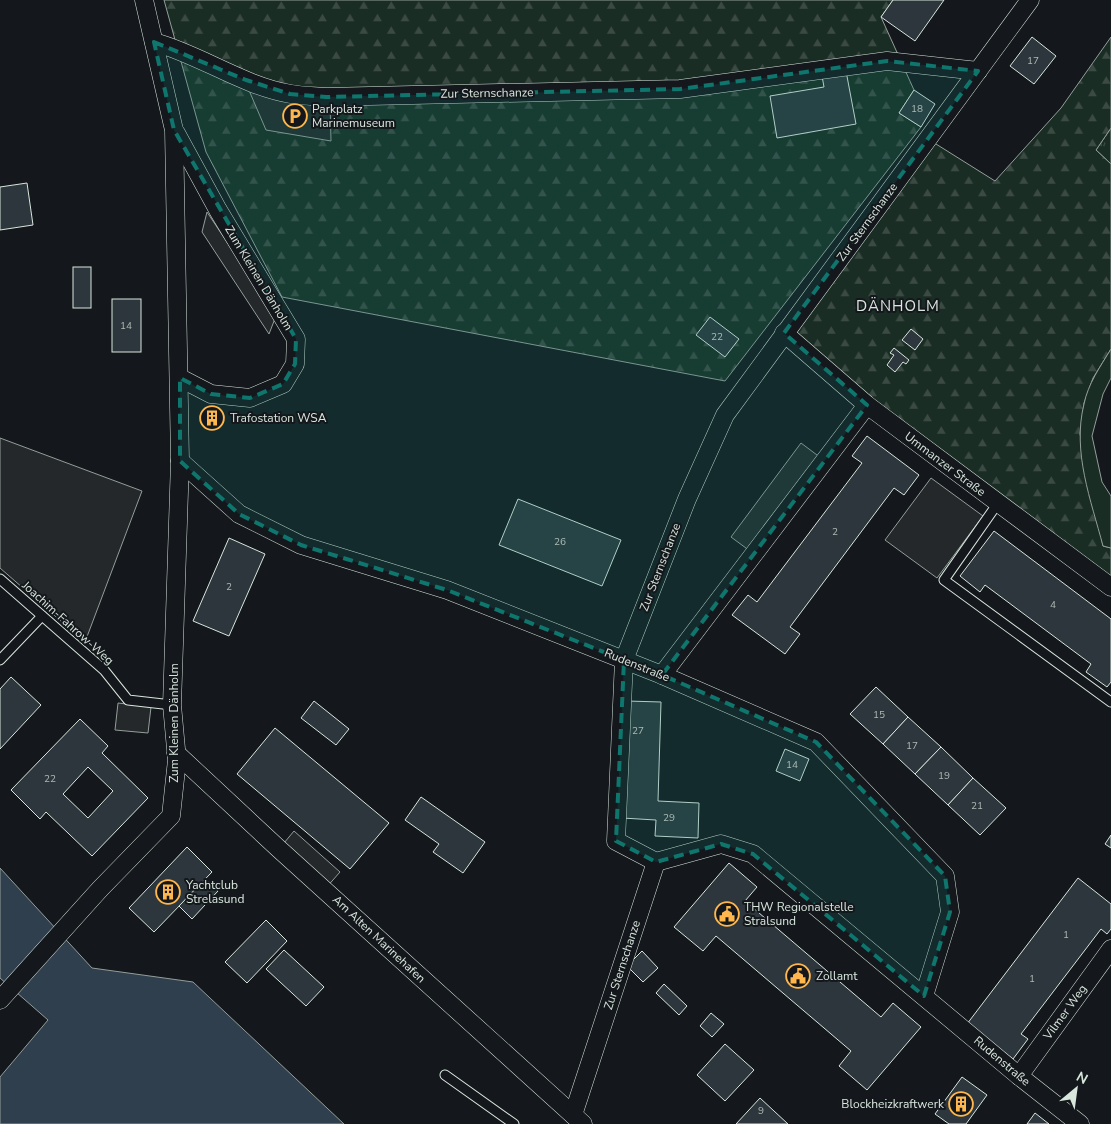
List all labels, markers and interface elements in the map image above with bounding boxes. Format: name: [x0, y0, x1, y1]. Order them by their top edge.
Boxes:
house number: 17: [1027, 54, 1039, 68]
street label: Zur Sternschanze: [440, 84, 534, 102]
place label: Parkplatz Marinemuseum: [312, 101, 395, 131]
house number: 18: [911, 102, 923, 116]
parking icon: Parkplatz Marinemuseum: [282, 103, 308, 129]
street label: Zur Sternschanze: [833, 180, 901, 264]
street label: Zum Kleinen Dänholm: [221, 223, 297, 333]
district label: DÄNHOLM: [856, 296, 940, 316]
house number: 14: [120, 319, 132, 333]
house number: 22: [711, 330, 723, 344]
building icon: Trafostation WSA: [199, 405, 225, 431]
place label: Trafostation WSA: [230, 410, 327, 426]
street label: Ummanzer Straße: [901, 428, 989, 500]
street label: Zur Sternschanze: [636, 521, 684, 613]
house number: 2: [832, 525, 838, 539]
house number: 26: [554, 535, 566, 549]
street label: Joachim-Fahrow-Weg: [18, 577, 117, 668]
house number: 2: [226, 580, 232, 594]
house number: 4: [1050, 598, 1056, 612]
street label: Rudenstraße: [602, 645, 672, 685]
street label: Zum Kleinen Dänholm: [166, 663, 182, 783]
house number: 15: [873, 708, 885, 722]
house number: 27: [632, 724, 644, 738]
house number: 17: [906, 739, 918, 753]
house number: 14: [786, 758, 798, 772]
house number: 19: [938, 769, 950, 783]
house number: 22: [44, 772, 56, 786]
house number: 21: [971, 799, 983, 813]
house number: 29: [663, 811, 675, 825]
place label: Yachtclub Strelasund: [185, 877, 244, 907]
building icon: Yachtclub Strelasund: [155, 879, 181, 905]
street label: Am Alten Marinehafen: [329, 892, 429, 986]
place label: THW Regionalstelle Stralsund: [744, 899, 854, 929]
public building icon: THW Regionalstelle Stralsund: [714, 901, 740, 927]
street label: Zur Sternschanze: [600, 918, 644, 1012]
house number: 1: [1063, 928, 1069, 942]
public building icon: Zollamt: [785, 963, 811, 989]
place label: Zollamt: [816, 968, 858, 984]
house number: 1: [1029, 972, 1035, 986]
street label: Vilmer Weg: [1039, 981, 1090, 1044]
street label: Rudenstraße: [970, 1033, 1034, 1089]
north arrow: [1051, 1064, 1101, 1114]
text: N: [1073, 1067, 1091, 1089]
building icon: Blockheizkraftwerk: [948, 1091, 974, 1117]
place label: Blockheizkraftwerk: [841, 1096, 945, 1112]
house number: 9: [758, 1104, 764, 1118]

